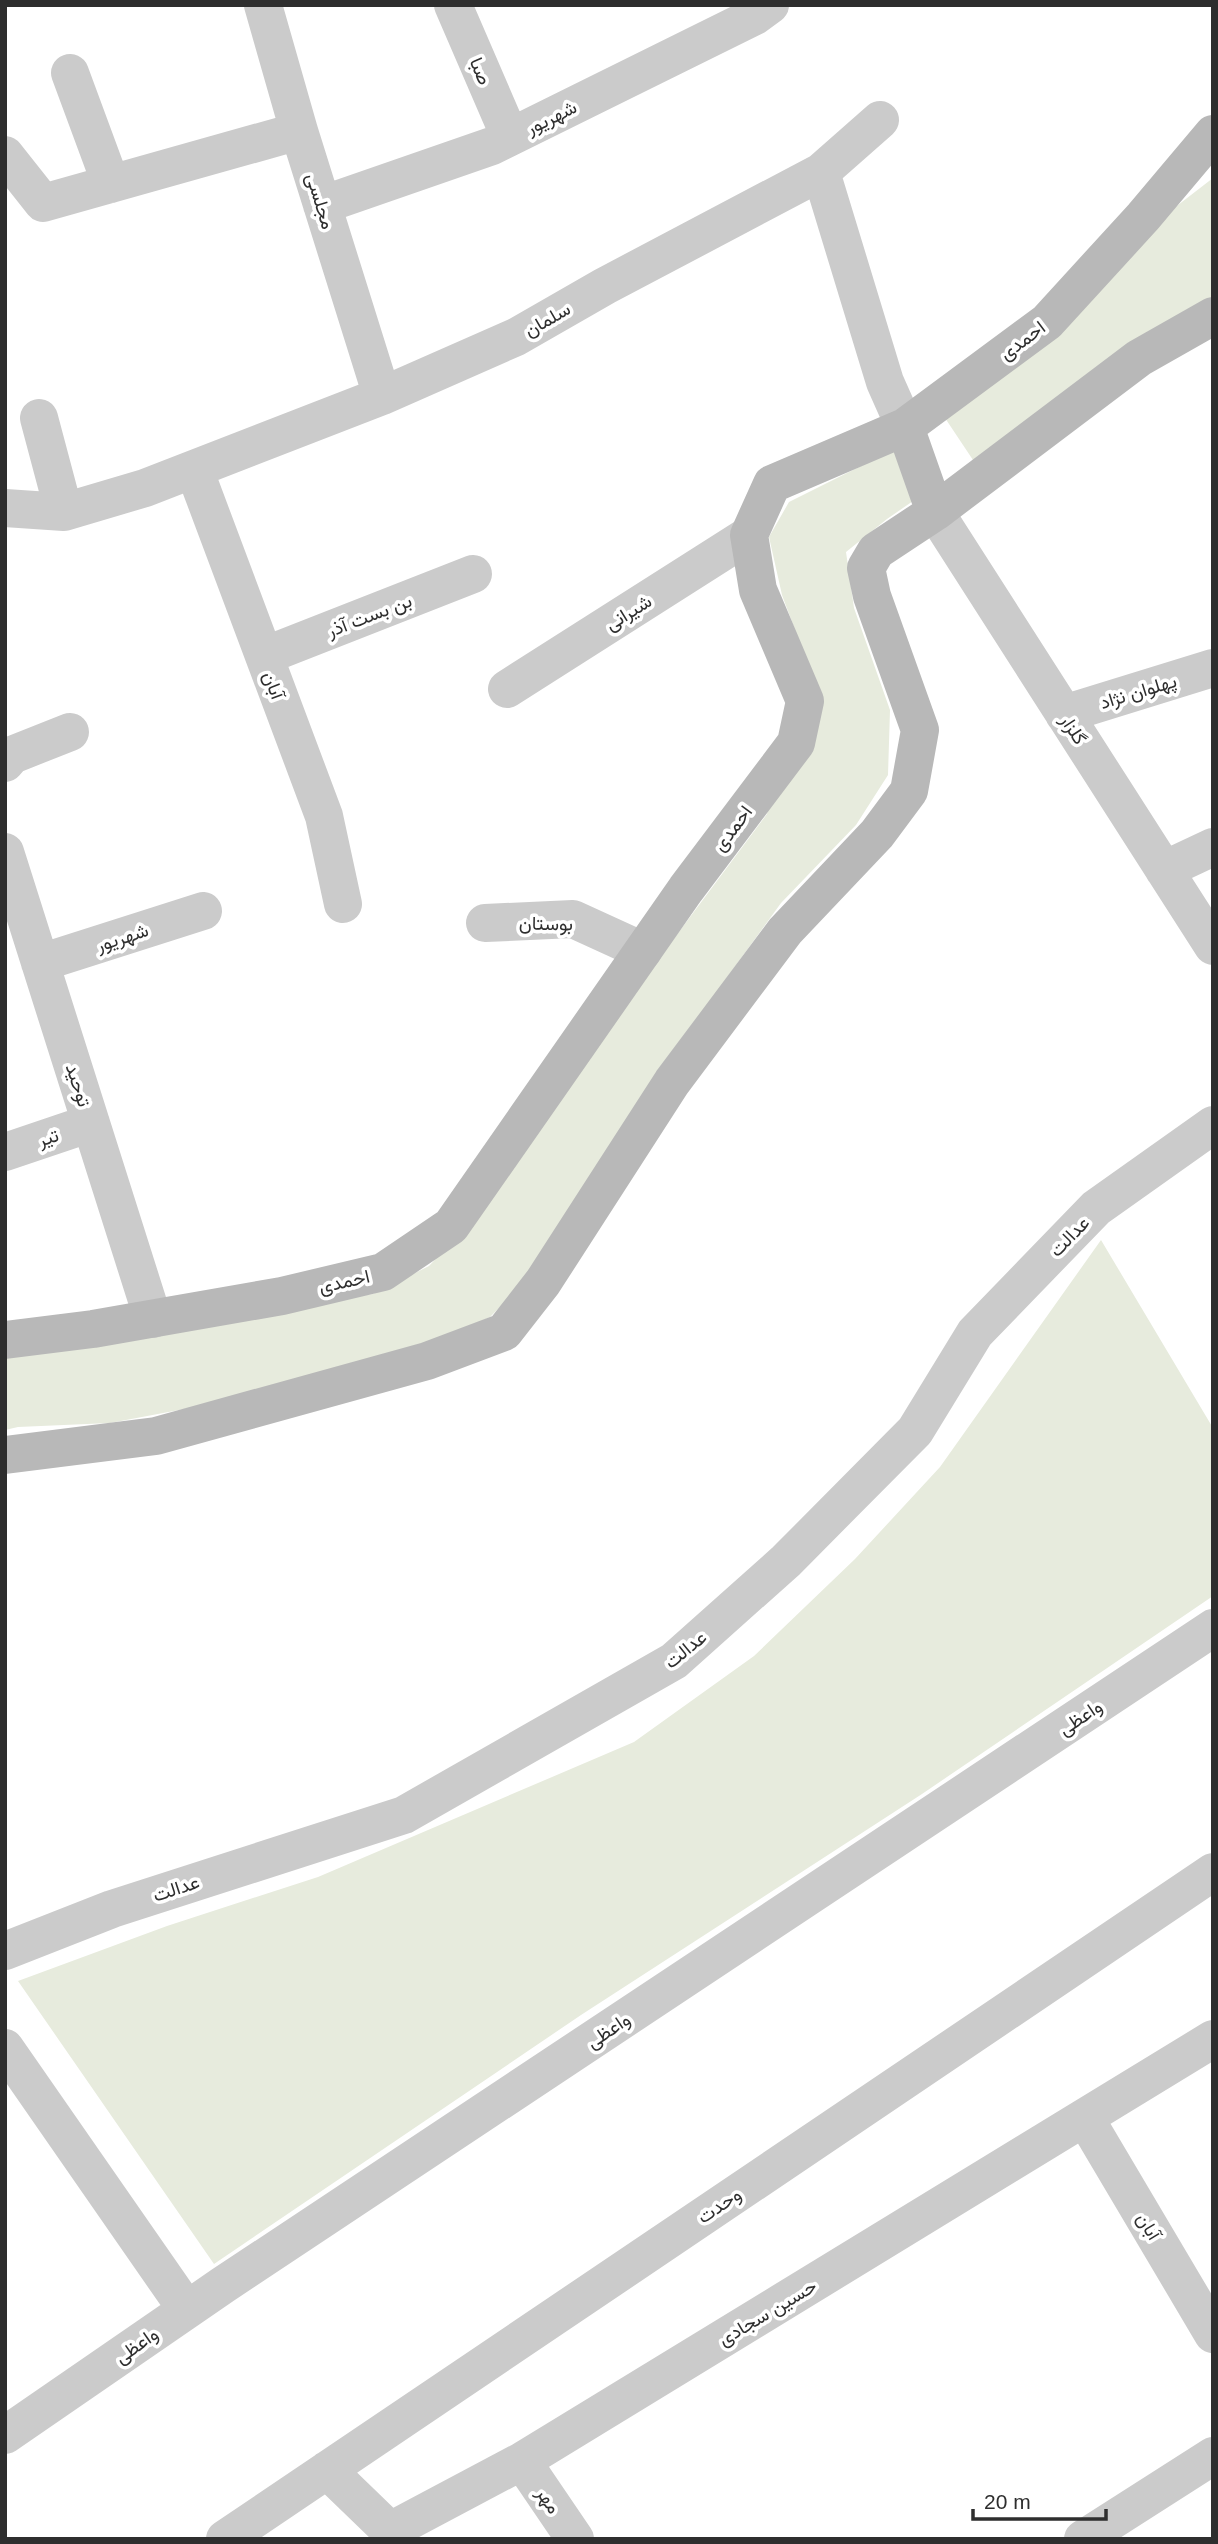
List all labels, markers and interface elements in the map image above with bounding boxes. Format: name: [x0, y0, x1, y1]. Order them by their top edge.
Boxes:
street label: صبا: [465, 54, 496, 88]
street label: شهریور: [522, 96, 580, 140]
street label: مجلسی: [301, 171, 339, 232]
street label: سلمان: [520, 298, 574, 341]
street label: احمدی: [995, 317, 1050, 365]
street label: بن بست آذر: [323, 590, 415, 643]
street label: شیرانی: [601, 590, 656, 636]
street label: آبان: [258, 668, 289, 704]
street label: پهلوان نژاد: [1097, 670, 1180, 716]
street label: گلزار: [1055, 710, 1091, 749]
street label: احمدی: [709, 801, 757, 856]
street label: بوستان: [519, 913, 573, 935]
street label: شهریور: [92, 919, 151, 957]
street label: توحید: [61, 1061, 95, 1110]
street label: تیر: [34, 1124, 62, 1152]
street label: عدالت: [1045, 1212, 1093, 1261]
street label: احمدی: [317, 1265, 372, 1298]
street label: عدالت: [660, 1626, 710, 1673]
street label: واعظی: [1055, 1695, 1107, 1740]
street label: عدالت: [150, 1871, 202, 1906]
street label: واعظی: [583, 2008, 635, 2053]
street label: وحدت: [694, 2183, 746, 2228]
street label: آبان: [1132, 2209, 1166, 2245]
street label: حسین سجادی: [714, 2275, 821, 2351]
street label: واعظی: [111, 2323, 163, 2369]
scale bar: [973, 2478, 1106, 2522]
street label: مهر: [531, 2482, 565, 2518]
text: 20 m: [984, 2490, 1031, 2513]

